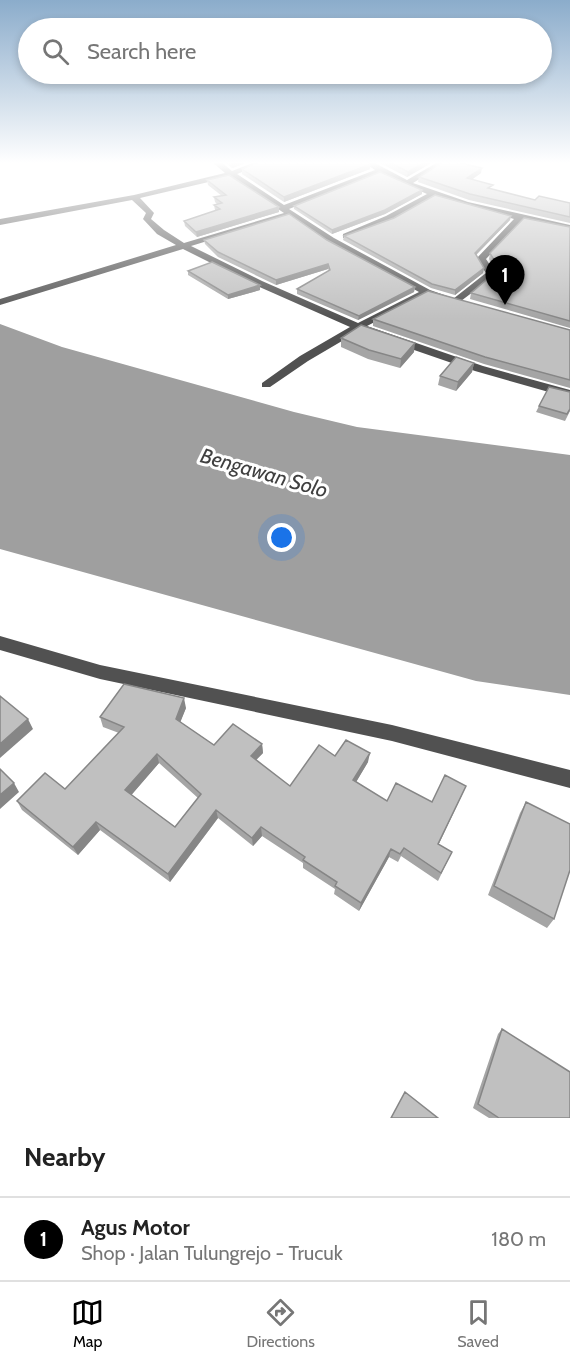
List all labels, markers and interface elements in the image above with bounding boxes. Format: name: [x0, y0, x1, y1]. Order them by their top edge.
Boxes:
search box: [18, 18, 552, 84]
icon: search: [39, 35, 72, 68]
text: Search here: [87, 38, 196, 65]
pin: 1: [486, 256, 524, 305]
water label: Bengawan Solo: [198, 442, 331, 503]
your location: [267, 523, 296, 552]
text: Nearby: [24, 1141, 105, 1173]
text: Agus Motor: [81, 1214, 190, 1241]
text: 1: [40, 1227, 47, 1251]
text: 180 m: [491, 1227, 546, 1251]
text: Shop · Jalan Tulungrejo - Trucuk: [81, 1241, 343, 1265]
tab: Map: [71, 1296, 104, 1351]
tab: Directions: [247, 1296, 315, 1351]
tab: Saved: [457, 1296, 499, 1351]

